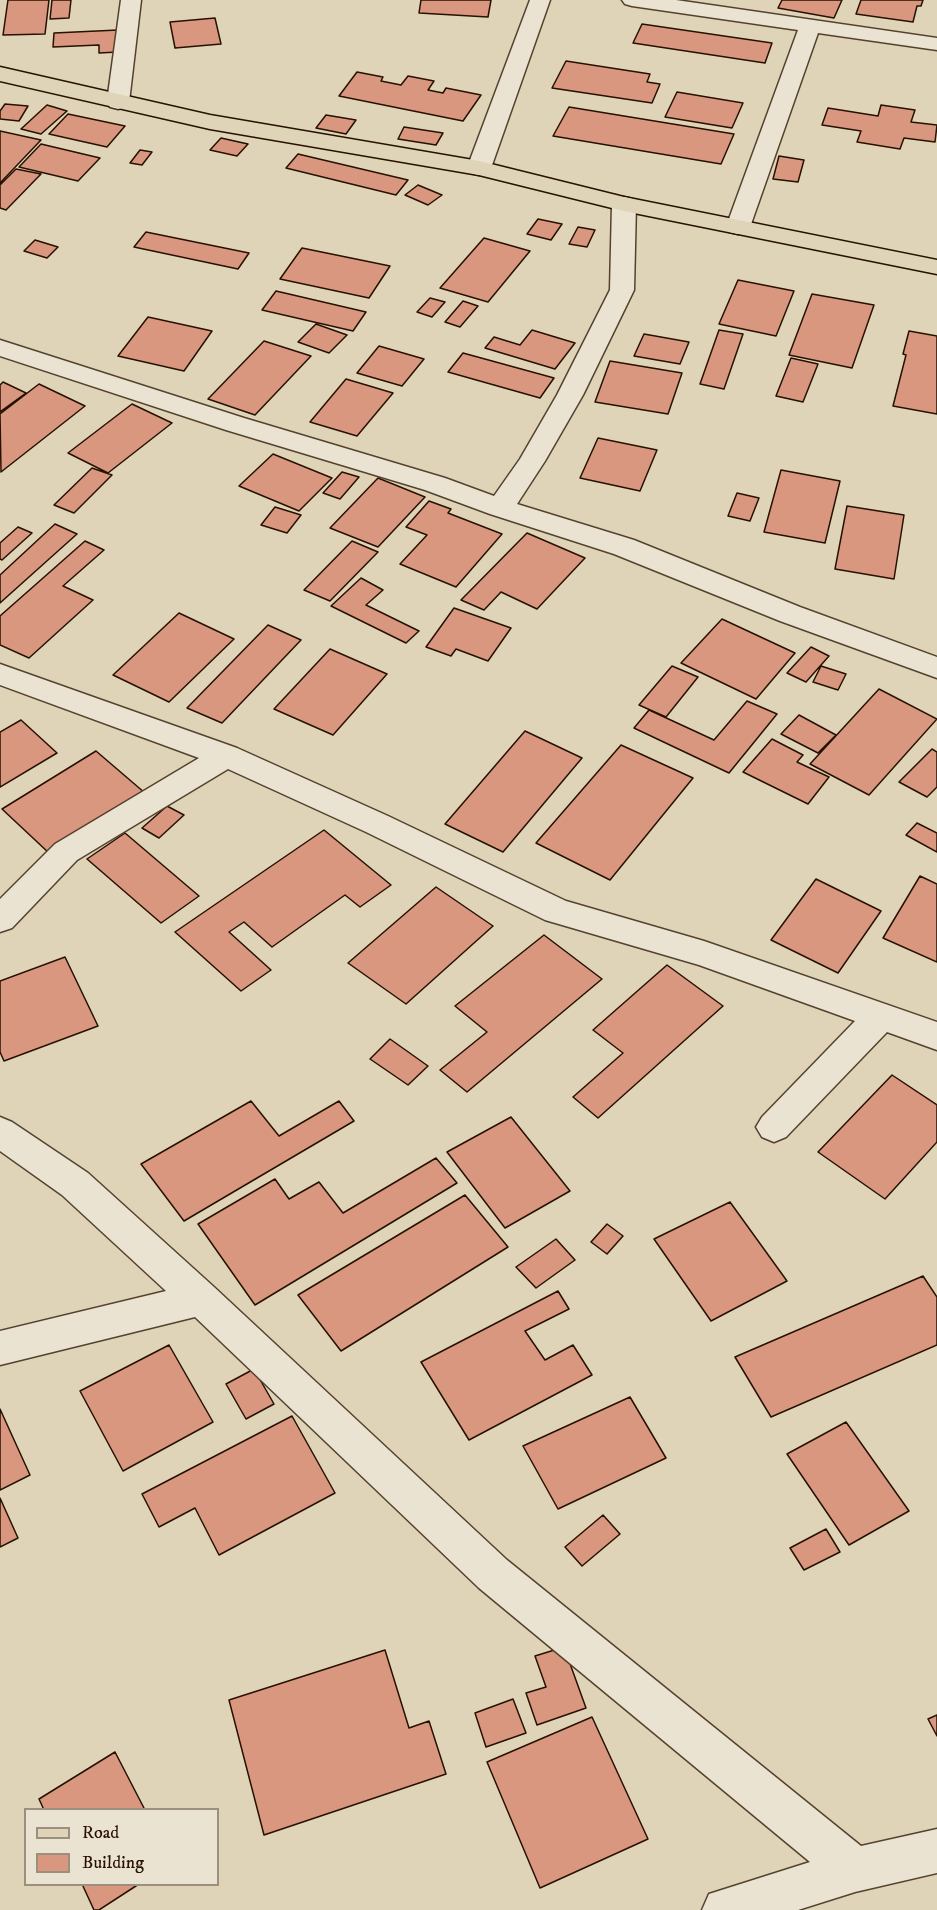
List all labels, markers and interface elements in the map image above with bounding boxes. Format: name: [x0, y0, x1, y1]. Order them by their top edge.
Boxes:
legend: [24, 1808, 219, 1886]
text: Road: [82, 1822, 119, 1844]
text: Building: [82, 1852, 144, 1874]

